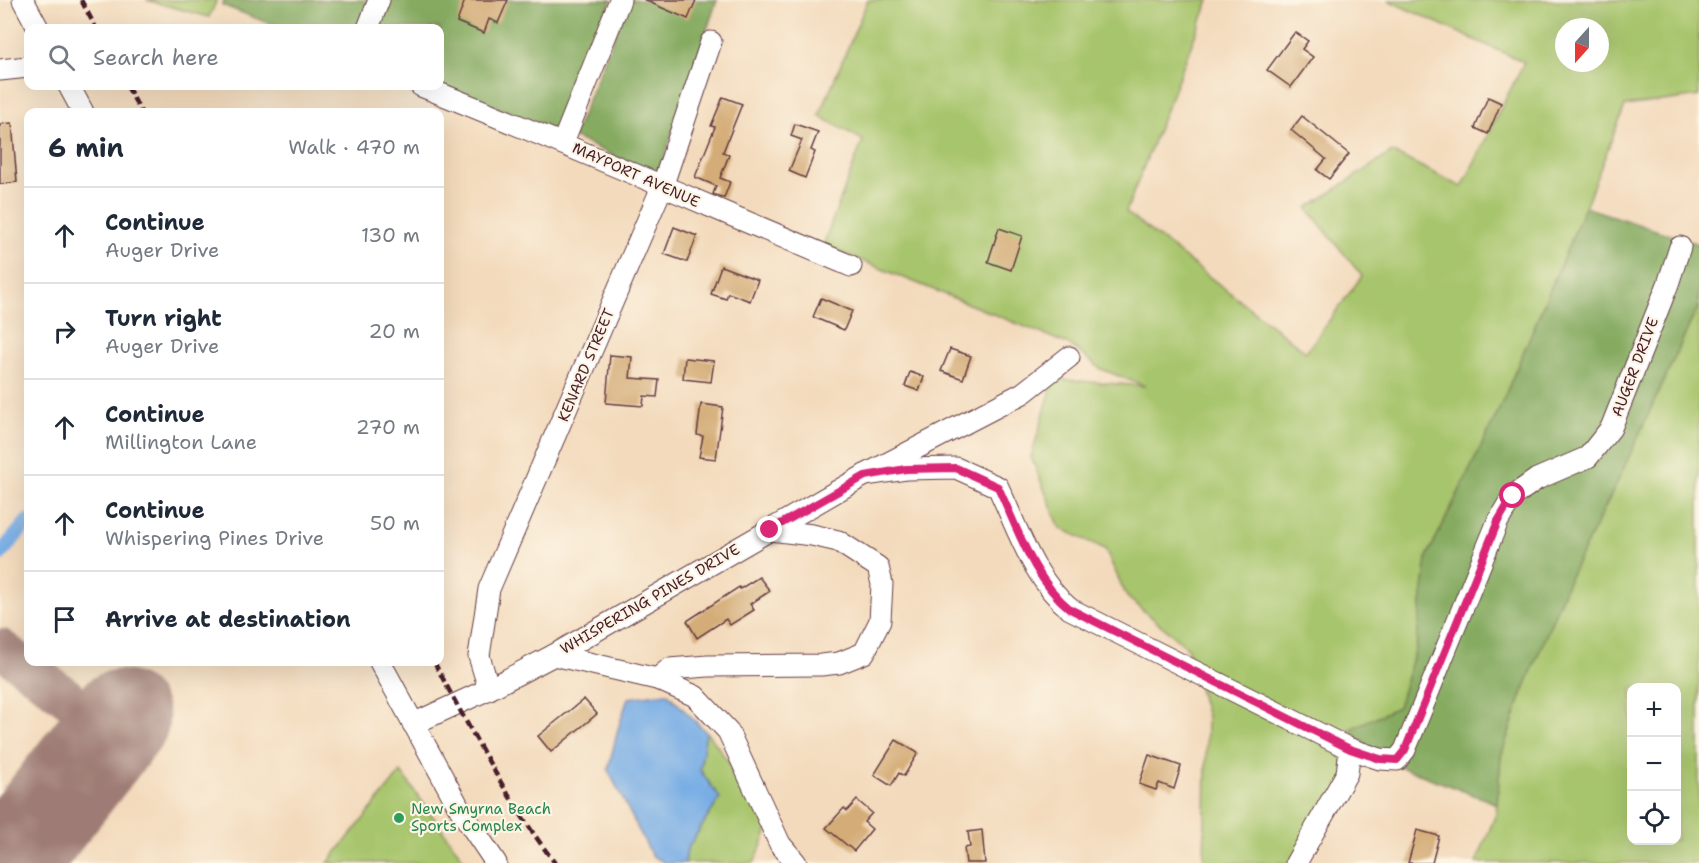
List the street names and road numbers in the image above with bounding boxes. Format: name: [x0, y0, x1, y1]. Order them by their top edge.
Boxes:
street label: MAYPORT AVENUE: [569, 138, 703, 212]
street label: KENARD STREET: [553, 305, 619, 425]
street label: AUGER DRIVE: [1607, 314, 1663, 420]
street label: WHISPERING PINES DRIVE: [557, 539, 743, 659]

